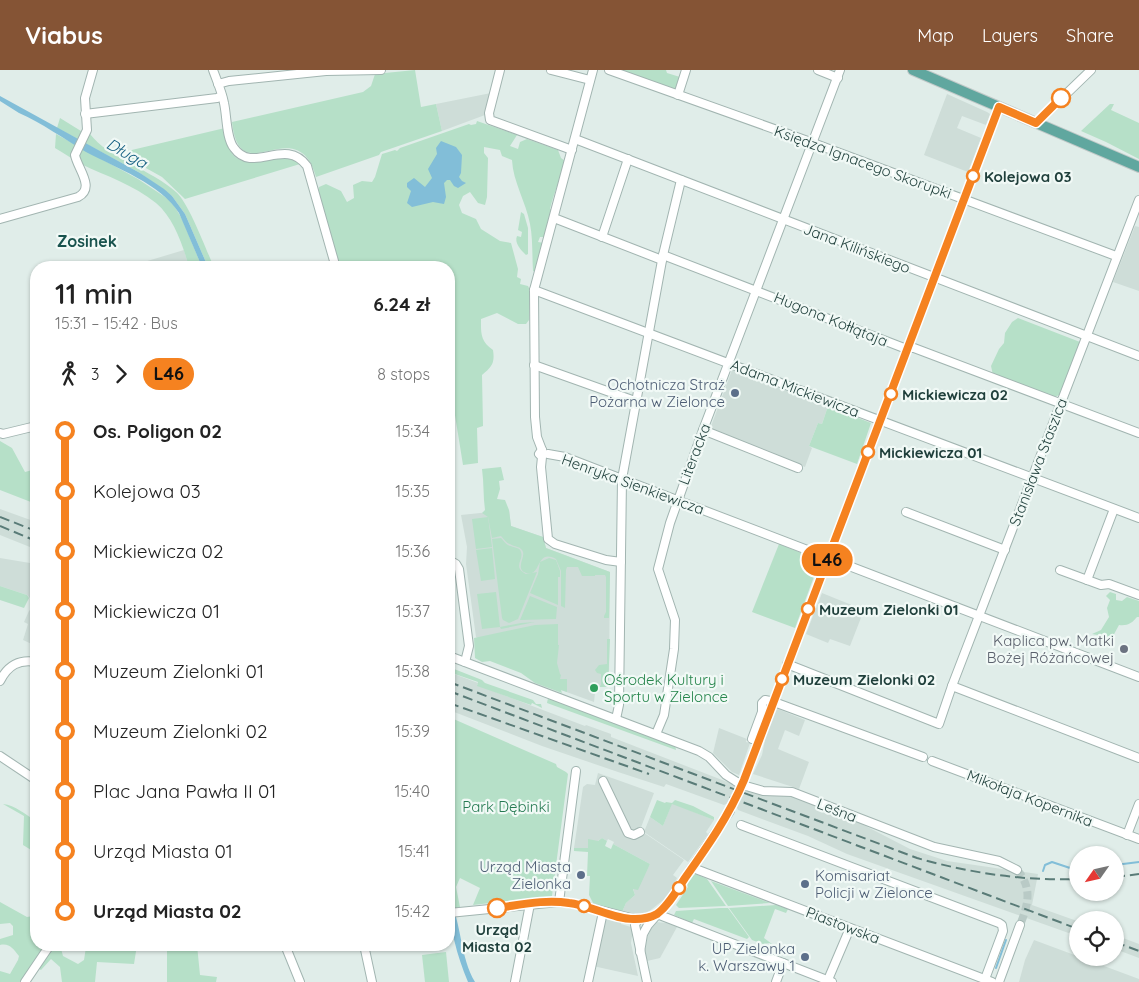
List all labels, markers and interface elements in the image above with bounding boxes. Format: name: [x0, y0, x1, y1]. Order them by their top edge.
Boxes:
text: Viabus: [25, 20, 103, 50]
text: Map: [917, 24, 954, 47]
text: Layers: [982, 24, 1038, 47]
text: Share: [1066, 24, 1114, 47]
unlabelled marker: [1051, 88, 1071, 108]
street label: Księdza Ignacego Skorupki: [772, 121, 954, 203]
water label: Długa: [103, 133, 152, 173]
place label: Kolejowa 03: [984, 167, 1072, 186]
marker: Kolejowa 03: [966, 169, 980, 183]
street label: Jana Kilińskiego: [801, 219, 913, 277]
district label: Zosinek: [57, 231, 117, 251]
text: 11 min: [55, 276, 133, 311]
street label: Hugona Kołłątaja: [771, 287, 891, 351]
text: 6.24 zł: [373, 292, 430, 316]
text: 15:31 – 15:42 · Bus: [55, 313, 178, 333]
street label: Adama Mickiewicza: [728, 355, 862, 421]
icon: walk: [55, 360, 83, 388]
icon: forward: [107, 360, 135, 388]
text: L46: [153, 362, 184, 385]
text: 3: [91, 364, 99, 384]
text: 8 stops: [377, 364, 430, 384]
place label: Ochotnicza Straż Pożarna w Zielonce: [589, 375, 725, 411]
place label: Mickiewicza 02: [902, 385, 1008, 404]
marker: Ochotnicza Straż Pożarna w Zielonce: [729, 387, 741, 399]
marker: Mickiewicza 02: [884, 387, 898, 401]
street label: Stanisława Staszica: [1005, 395, 1071, 529]
text: Os. Poligon 02: [93, 419, 222, 443]
text: 15:34: [396, 421, 430, 441]
street label: Literacka: [674, 421, 714, 487]
place label: Mickiewicza 01: [879, 443, 982, 462]
marker: Mickiewicza 01: [861, 445, 875, 459]
street label: Henryka Sienkiewicza: [559, 449, 707, 519]
text: Kolejowa 03: [93, 479, 201, 503]
text: 15:35: [395, 481, 430, 501]
text: Mickiewicza 02: [93, 539, 223, 563]
text: 15:36: [395, 541, 430, 561]
line badge: L46: [798, 544, 856, 576]
text: L46: [812, 548, 842, 571]
text: Mickiewicza 01: [93, 599, 220, 623]
place label: Muzeum Zielonki 01: [819, 600, 959, 619]
text: 15:37: [396, 601, 430, 621]
marker: Muzeum Zielonki 01: [801, 602, 815, 616]
place label: Kaplica pw. Matki Bożej Różańcowej: [987, 631, 1114, 667]
marker: Kaplica pw. Matki Bożej Różańcowej: [1118, 643, 1130, 655]
text: Muzeum Zielonki 01: [93, 659, 264, 683]
text: 15:38: [395, 661, 430, 681]
place label: Ośrodek Kultury i Sportu w Zielonce: [604, 670, 728, 706]
place label: Muzeum Zielonki 02: [793, 670, 935, 689]
marker: Muzeum Zielonki 02: [775, 672, 789, 686]
marker: Ośrodek Kultury i Sportu w Zielonce: [588, 682, 600, 694]
text: Muzeum Zielonki 02: [93, 719, 267, 743]
text: 15:39: [395, 721, 430, 741]
street label: Mikołaja Kopernika: [964, 765, 1096, 831]
text: Plac Jana Pawła II 01: [93, 779, 276, 803]
text: 15:40: [394, 781, 430, 801]
street label: Leśna: [814, 794, 860, 826]
park label: Park Dębinki: [462, 797, 550, 816]
text: Urząd Miasta 01: [93, 839, 233, 863]
text: 15:41: [398, 841, 430, 861]
north arrow: [1069, 846, 1124, 901]
map controls: [1069, 846, 1124, 966]
place label: Urząd Miasta Zielonka: [479, 857, 571, 893]
place label: Komisariat Policji w Zielonce: [815, 866, 933, 902]
marker: Urząd Miasta Zielonka: [575, 869, 587, 881]
marker: Komisariat Policji w Zielonce: [799, 878, 811, 890]
unlabelled marker: [672, 881, 686, 895]
marker: Urząd Miasta 02: [487, 898, 507, 918]
text: Urząd Miasta 02: [93, 899, 242, 923]
unlabelled marker: [577, 899, 591, 913]
text: 15:42: [395, 901, 430, 921]
street label: Piastowska: [803, 902, 883, 948]
button: locate: [1069, 911, 1124, 966]
place label: Urząd Miasta 02: [462, 920, 532, 956]
place label: UP Zielonka k. Warszawy 1: [698, 939, 795, 975]
marker: UP Zielonka k. Warszawy 1: [799, 951, 811, 963]

